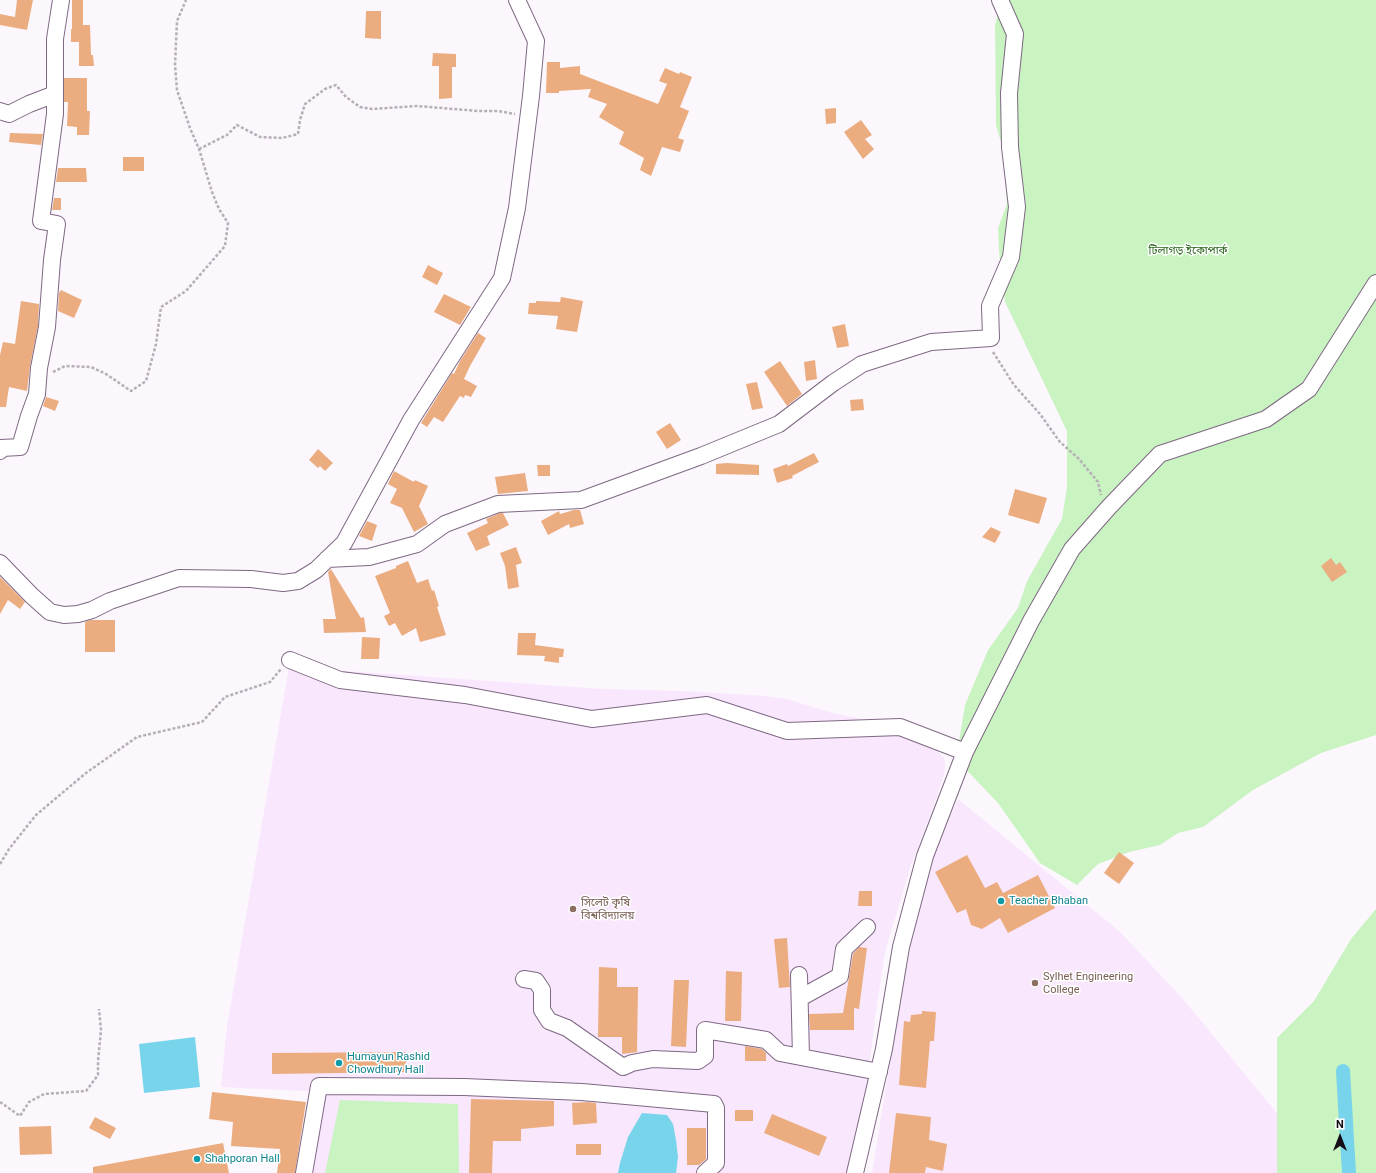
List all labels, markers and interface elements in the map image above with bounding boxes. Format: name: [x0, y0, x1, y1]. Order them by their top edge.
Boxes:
park label: টিলাগড় ইকোপার্ক: [1149, 244, 1227, 258]
place label: Teacher Bhaban: [1009, 894, 1088, 908]
place label: সিলেট কৃষি বিশ্ববিদ্যালয়: [581, 896, 634, 922]
marker: Teacher Bhaban: [996, 896, 1006, 906]
marker: সিলেট কৃষি বিশ্ববিদ্যালয়: [568, 904, 578, 914]
place label: Sylhet Engineering College: [1043, 970, 1133, 996]
marker: Sylhet Engineering College: [1030, 978, 1040, 988]
place label: Humayun Rashid Chowdhury Hall: [347, 1050, 430, 1076]
marker: Humayun Rashid Chowdhury Hall: [334, 1058, 344, 1068]
north arrow: [1320, 1117, 1360, 1157]
text: N: [1336, 1118, 1344, 1131]
place label: Shahporan Hall: [205, 1152, 280, 1166]
marker: Shahporan Hall: [192, 1154, 202, 1164]

